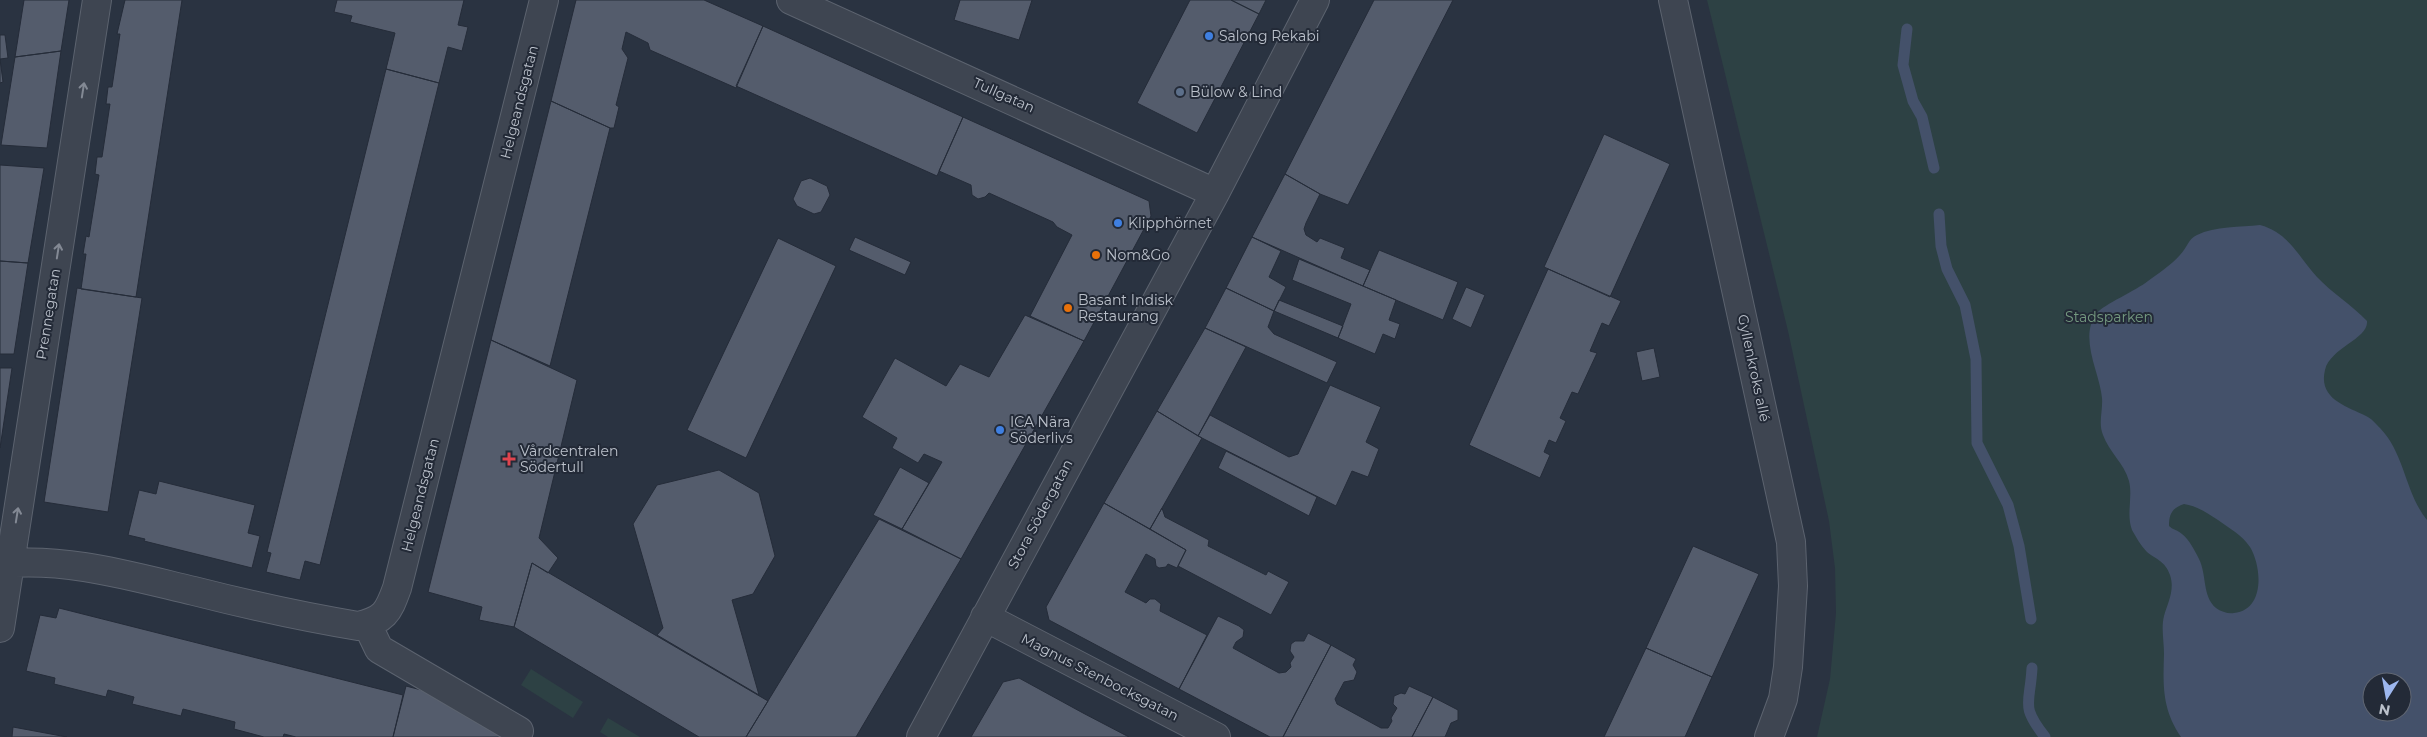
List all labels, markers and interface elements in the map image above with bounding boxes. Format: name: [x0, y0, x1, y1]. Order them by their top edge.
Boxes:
place label: Salong Rekabi: [1219, 27, 1319, 45]
marker: Salong Rekabi: [1203, 30, 1215, 42]
street label: Helgeandsgatan: [496, 43, 542, 161]
street label: Tullgatan: [970, 73, 1038, 117]
one-way arrow: [79, 83, 89, 99]
place label: Bülow & Lind: [1190, 83, 1282, 101]
marker: Bülow & Lind: [1174, 86, 1186, 98]
place label: Klipphörnet: [1128, 214, 1212, 232]
marker: Klipphörnet: [1112, 217, 1124, 229]
one-way arrow: [54, 243, 64, 259]
place label: Nom&Go: [1106, 246, 1170, 264]
marker: Nom&Go: [1090, 249, 1102, 261]
street label: Prennegatan: [32, 267, 64, 361]
place label: Basant Indisk Restaurang: [1078, 291, 1174, 325]
marker: Basant Indisk Restaurang: [1062, 302, 1074, 314]
park label: Stadsparken: [2065, 308, 2153, 326]
street label: Gyllenkroks allé: [1734, 313, 1774, 423]
place label: ICA Nära Söderlivs: [1010, 413, 1073, 447]
marker: ICA Nära Söderlivs: [994, 424, 1006, 436]
street label: Helgeandsgatan: [397, 436, 443, 554]
place label: Vårdcentralen Södertull: [520, 442, 619, 476]
marker: Vårdcentralen Södertull: [502, 452, 516, 466]
street label: Stora Södergatan: [1004, 456, 1076, 572]
one-way arrow: [12, 507, 22, 523]
street label: Magnus Stenbocksgatan: [1018, 629, 1182, 725]
north arrow: [2362, 672, 2412, 722]
text: N: [2377, 700, 2392, 720]

